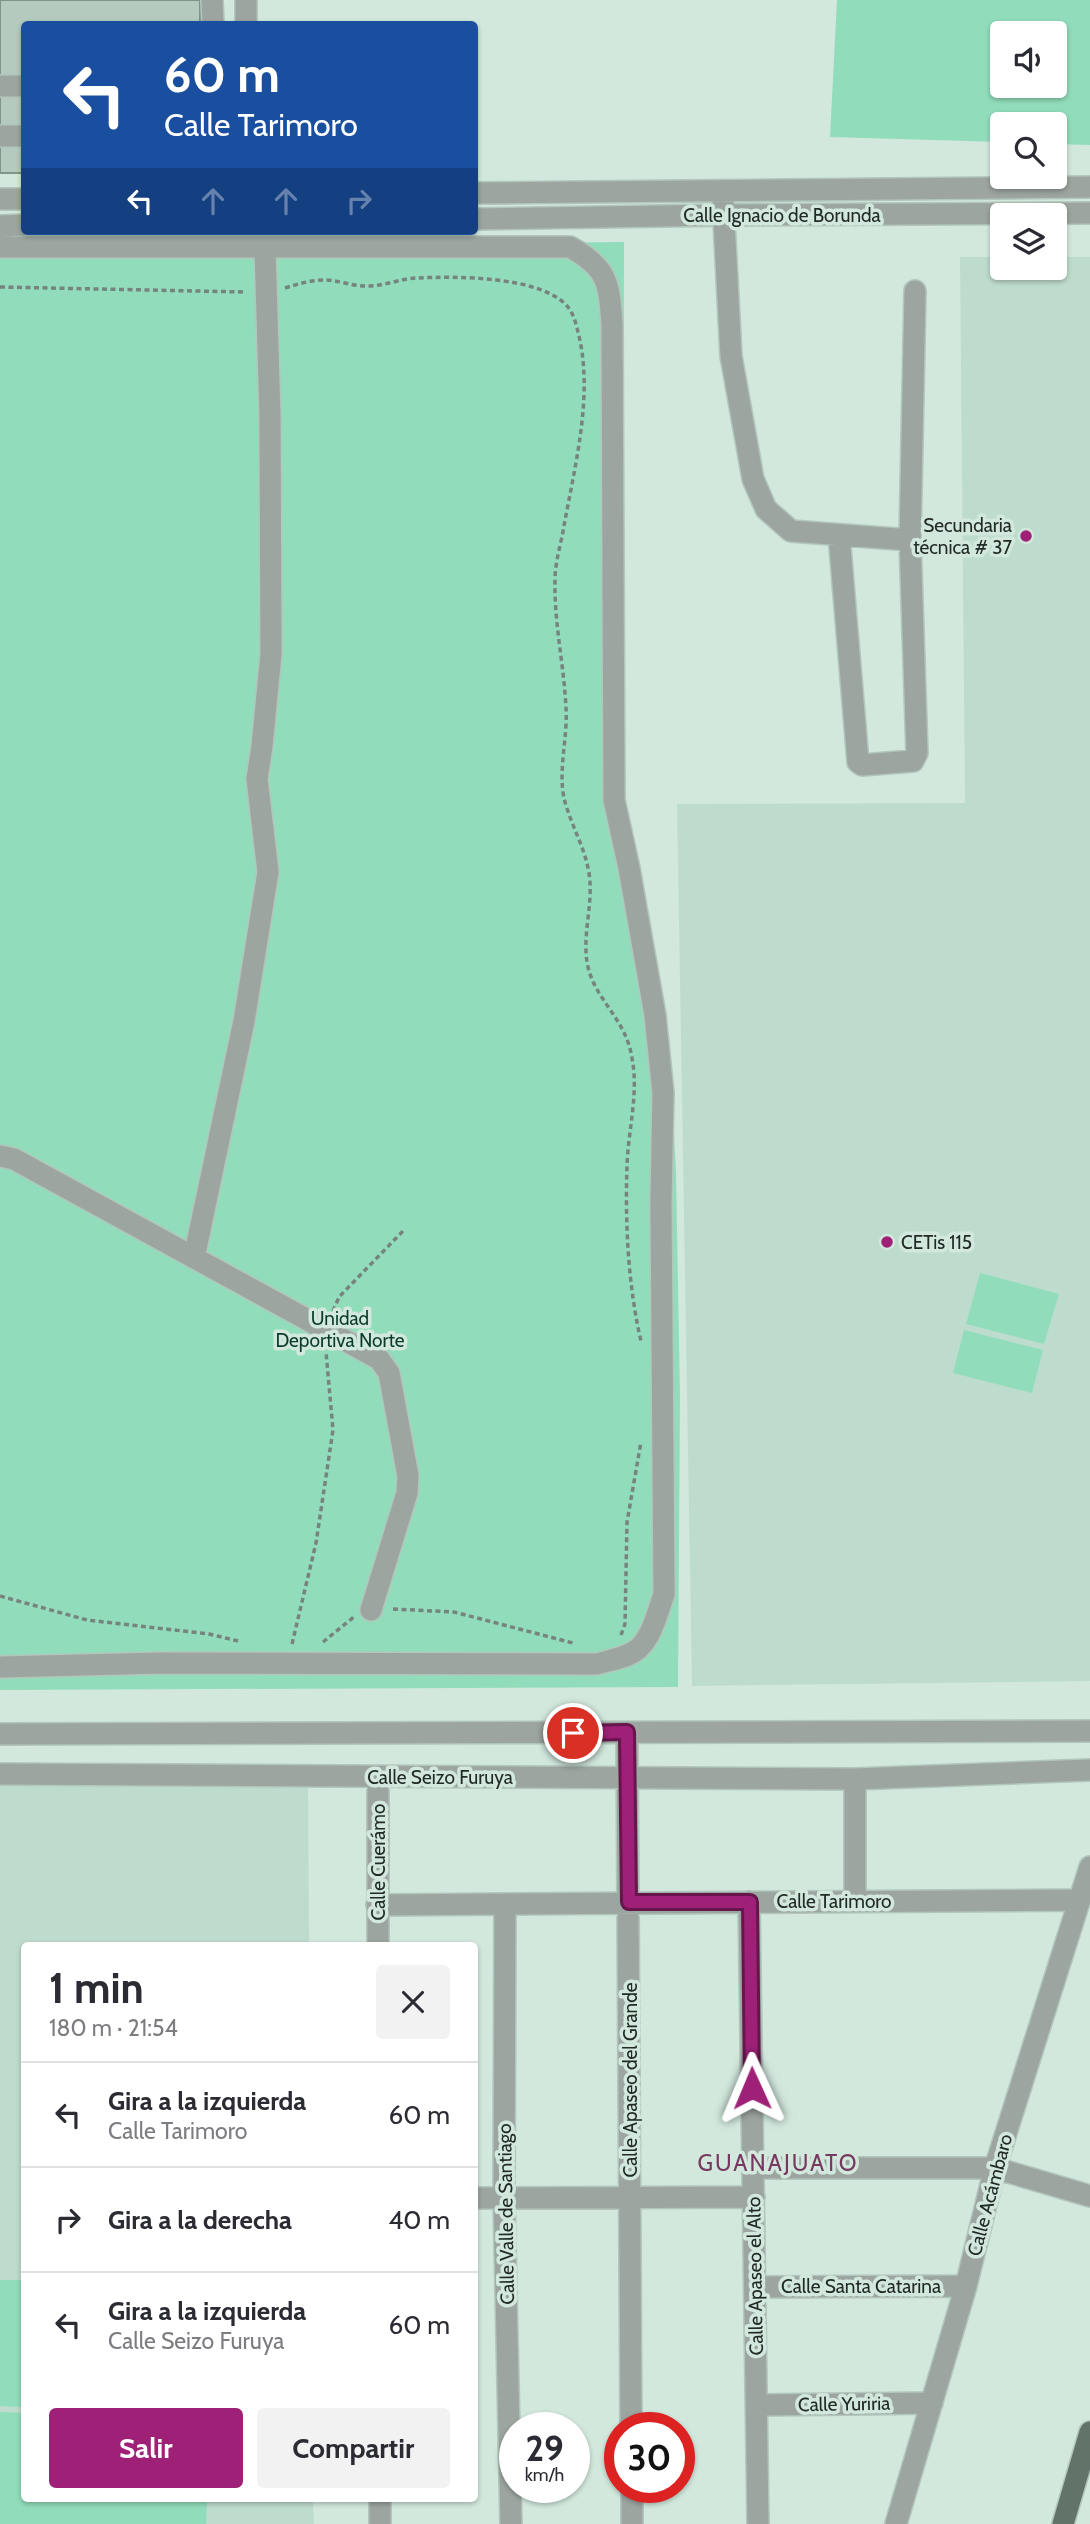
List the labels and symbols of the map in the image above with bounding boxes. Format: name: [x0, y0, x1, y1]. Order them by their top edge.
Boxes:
street label: Calle Ignacio de Borunda: [683, 204, 881, 227]
place label: Secundaria técnica # 37: [913, 514, 1012, 559]
marker: Secundaria técnica # 37: [1018, 528, 1034, 544]
place label: CETis 115: [901, 1231, 972, 1254]
marker: CETis 115: [879, 1234, 895, 1250]
park label: Unidad Deportiva Norte: [275, 1307, 405, 1352]
pin: [543, 1703, 603, 1763]
street label: Calle Seizo Furuya: [367, 1766, 513, 1789]
street label: Calle Cuerámo: [367, 1804, 390, 1920]
street label: Calle Tarimoro: [776, 1890, 892, 1913]
street label: Calle Apaseo del Grande: [619, 1982, 642, 2178]
position arrow: [715, 2051, 789, 2125]
street label: Calle Valle de Santiago: [493, 2123, 519, 2305]
street label: Calle Acámbaro: [963, 2131, 1017, 2259]
district label: GUANAJUATO: [698, 2149, 858, 2177]
street label: Calle Apaseo el Alto: [742, 2196, 768, 2356]
street label: Calle Santa Catarina: [781, 2275, 941, 2298]
street label: Calle Yuriria: [798, 2392, 890, 2416]
speed limit sign: 30: [604, 2412, 695, 2503]

